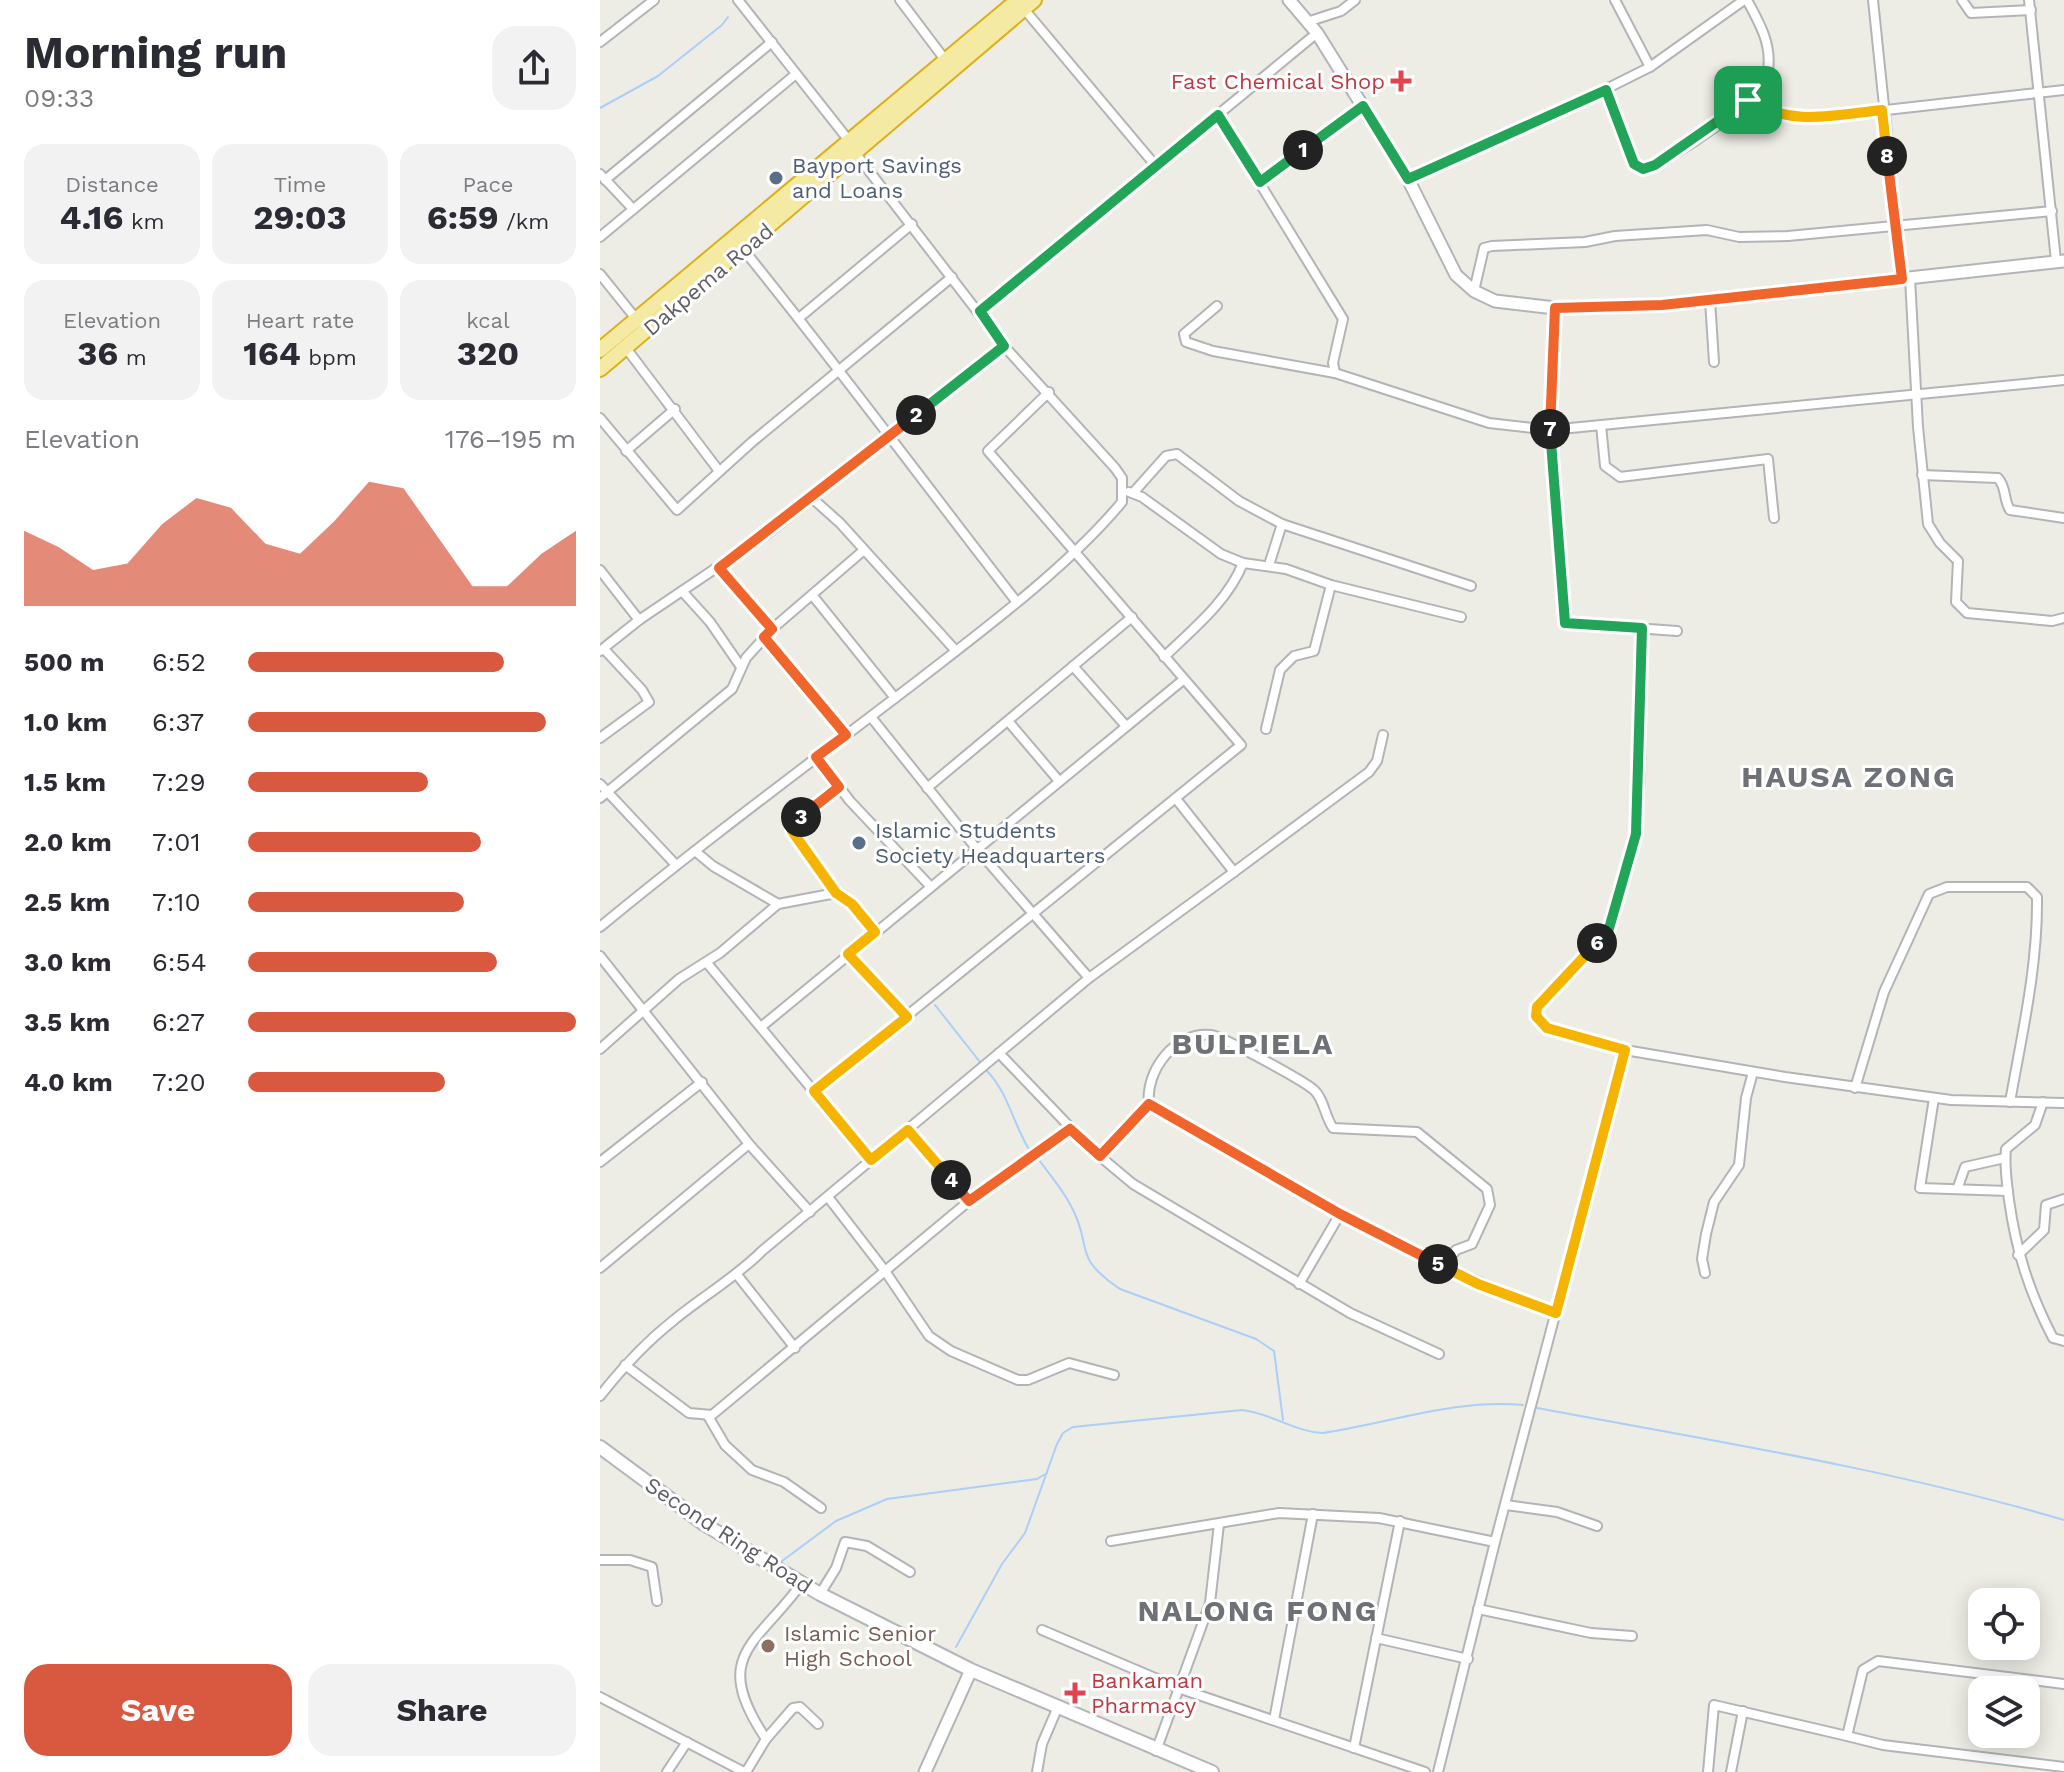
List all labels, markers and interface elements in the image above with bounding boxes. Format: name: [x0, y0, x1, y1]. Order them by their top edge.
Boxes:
button: share: [492, 26, 576, 110]
text: Morning run: [24, 27, 287, 79]
pin: [1714, 66, 1782, 134]
place label: Fast Chemical Shop: [1171, 69, 1385, 94]
marker: Fast Chemical Shop: [1392, 72, 1410, 90]
icon: arrive: [1726, 78, 1770, 122]
text: 09:33: [24, 83, 94, 113]
pin: 1: [1283, 130, 1323, 170]
pin: 8: [1867, 136, 1907, 176]
text: 1: [1298, 137, 1308, 162]
text: 8: [1880, 143, 1894, 168]
place label: Bayport Savings and Loans: [792, 153, 962, 203]
marker: Bayport Savings and Loans: [767, 169, 785, 187]
text: Distance: [65, 172, 159, 197]
text: Time: [274, 172, 326, 197]
text: Pace: [463, 172, 513, 197]
text: 4.16: [60, 197, 123, 237]
text: 29:03: [253, 197, 347, 237]
text: 6:59: [427, 197, 499, 237]
text: km: [123, 209, 164, 234]
text: /km: [499, 209, 549, 234]
street label: Dakpema Road: [638, 218, 778, 341]
text: Elevation: [63, 308, 161, 333]
text: Heart rate: [246, 308, 354, 333]
text: kcal: [466, 308, 510, 333]
text: 36: [77, 333, 118, 373]
text: 164: [243, 333, 301, 373]
text: 320: [457, 333, 519, 373]
text: m: [118, 345, 147, 370]
text: bpm: [301, 345, 357, 370]
pin: 2: [896, 395, 936, 435]
text: 2: [909, 402, 923, 427]
pin: 7: [1530, 409, 1570, 449]
text: 7: [1543, 416, 1557, 441]
text: Elevation: [24, 424, 140, 454]
text: 176–195 m: [445, 424, 576, 454]
text: 500 m: [24, 647, 105, 677]
text: 6:52: [152, 647, 206, 677]
text: 1.0 km: [24, 707, 107, 737]
text: 6:37: [152, 707, 204, 737]
district label: HAUSA ZONG: [1741, 759, 1957, 794]
text: 1.5 km: [24, 767, 106, 797]
text: 7:29: [152, 767, 205, 797]
pin: 3: [781, 797, 821, 837]
text: 3: [794, 804, 808, 829]
place label: Islamic Students Society Headquarters: [875, 818, 1105, 868]
text: 2.0 km: [24, 827, 112, 857]
text: 7:01: [152, 827, 201, 857]
marker: Islamic Students Society Headquarters: [850, 834, 868, 852]
text: 2.5 km: [24, 887, 110, 917]
text: 7:10: [152, 887, 201, 917]
pin: 6: [1577, 923, 1617, 963]
text: 6: [1590, 930, 1604, 955]
text: 3.0 km: [24, 947, 112, 977]
text: 6:54: [152, 947, 207, 977]
text: 3.5 km: [24, 1007, 110, 1037]
text: 6:27: [152, 1007, 205, 1037]
district label: BULPIELA: [1172, 1026, 1334, 1061]
text: 4.0 km: [24, 1067, 113, 1097]
text: 7:20: [152, 1067, 206, 1097]
pin: 4: [931, 1160, 971, 1200]
text: 4: [944, 1167, 958, 1192]
pin: 5: [1418, 1244, 1458, 1284]
text: 5: [1432, 1251, 1444, 1276]
street label: Second Ring Road: [641, 1472, 817, 1599]
map controls: [1968, 1588, 2040, 1748]
button: locate: [1968, 1588, 2040, 1660]
district label: NALONG FONG: [1138, 1593, 1378, 1628]
place label: Islamic Senior High School: [784, 1621, 936, 1671]
marker: Islamic Senior High School: [759, 1637, 777, 1655]
button: Save: [24, 1664, 292, 1756]
button: Share: [308, 1664, 576, 1756]
place label: Bankaman Pharmacy: [1091, 1668, 1203, 1718]
button: layers: [1968, 1676, 2040, 1748]
marker: Bankaman Pharmacy: [1066, 1684, 1084, 1702]

